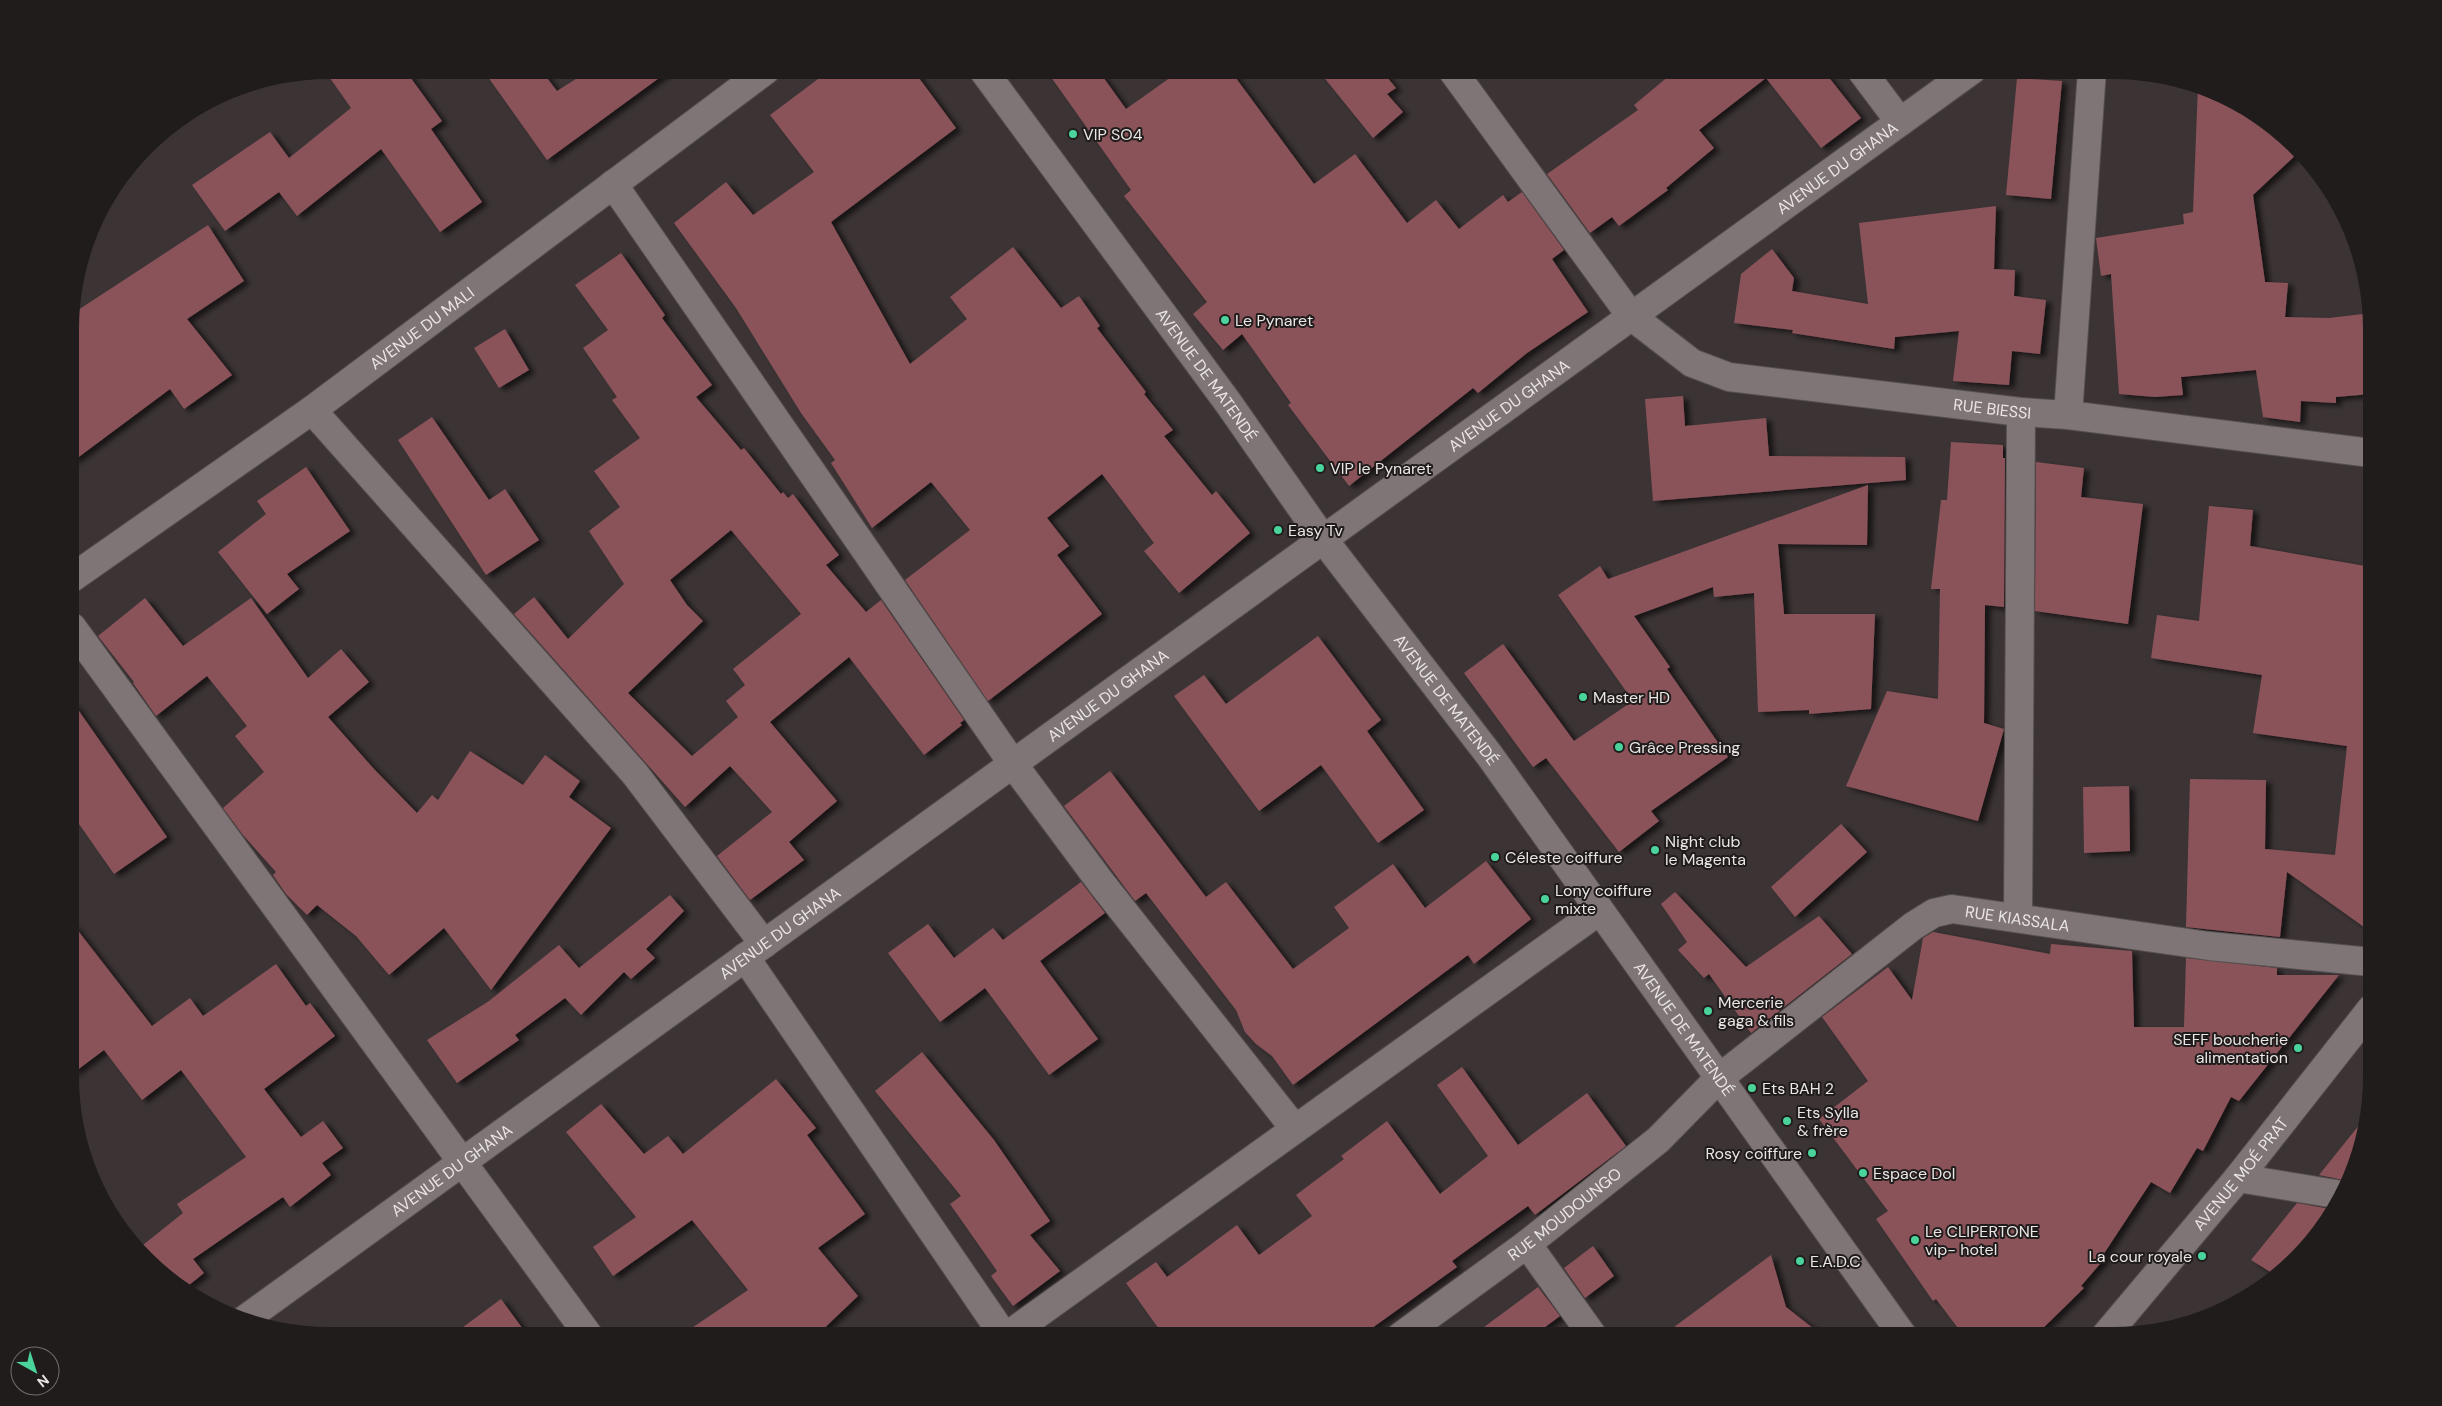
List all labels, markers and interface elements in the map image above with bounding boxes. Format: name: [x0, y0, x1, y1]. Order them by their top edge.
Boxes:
street label: AVENUE DU GHANA: [1772, 117, 1902, 219]
place label: VIP SO4: [1083, 124, 1143, 145]
marker: VIP SO4: [1067, 128, 1079, 140]
street label: AVENUE DU MALI: [365, 282, 478, 374]
street label: AVENUE DE MATENDÉ: [1151, 304, 1262, 445]
place label: Le Pynaret: [1235, 310, 1313, 331]
marker: Le Pynaret: [1219, 314, 1231, 326]
street label: AVENUE DU GHANA: [1444, 354, 1574, 456]
street label: RUE BIESSI: [1952, 393, 2032, 423]
place label: VIP le Pynaret: [1330, 458, 1432, 479]
marker: VIP le Pynaret: [1314, 462, 1326, 474]
place label: Easy Tv: [1288, 520, 1344, 541]
marker: Easy Tv: [1272, 524, 1284, 536]
street label: AVENUE DE MATENDÉ: [1389, 630, 1504, 769]
street label: AVENUE DU GHANA: [1043, 644, 1173, 746]
place label: Master HD: [1593, 687, 1670, 708]
marker: Master HD: [1577, 691, 1589, 703]
place label: Grâce Pressing: [1629, 737, 1740, 758]
marker: Grâce Pressing: [1613, 741, 1625, 753]
place label: Night club le Magenta: [1665, 831, 1746, 870]
marker: Night club le Magenta: [1649, 844, 1661, 856]
place label: Céleste coiffure: [1505, 847, 1623, 868]
marker: Céleste coiffure: [1489, 851, 1501, 863]
place label: Lony coiffure mixte: [1555, 880, 1652, 919]
street label: AVENUE DU GHANA: [715, 881, 845, 984]
marker: Lony coiffure mixte: [1539, 893, 1551, 905]
street label: RUE KIASSALA: [1964, 901, 2071, 936]
street label: AVENUE DE MATENDÉ: [1629, 958, 1739, 1100]
place label: Mercerie gaga & fils: [1718, 992, 1794, 1031]
marker: Mercerie gaga & fils: [1702, 1005, 1714, 1017]
place label: SEFF boucherie alimentation: [2173, 1029, 2288, 1068]
marker: SEFF boucherie alimentation: [2292, 1042, 2304, 1054]
place label: Ets BAH 2: [1762, 1078, 1834, 1099]
marker: Ets BAH 2: [1746, 1082, 1758, 1094]
place label: Ets Sylla & frère: [1797, 1102, 1859, 1141]
street label: AVENUE MOÉ PRAT: [2188, 1113, 2293, 1235]
marker: Ets Sylla & frère: [1781, 1115, 1793, 1127]
street label: AVENUE DU GHANA: [387, 1119, 517, 1221]
place label: Rosy coiffure: [1705, 1143, 1802, 1164]
marker: Rosy coiffure: [1806, 1147, 1818, 1159]
street label: RUE MOUDOUNGO: [1503, 1163, 1626, 1265]
place label: Espace Dol: [1873, 1163, 1955, 1184]
marker: Espace Dol: [1857, 1167, 1869, 1179]
place label: Le CLIPERTONE vip- hotel: [1925, 1221, 2039, 1260]
marker: Le CLIPERTONE vip- hotel: [1909, 1234, 1921, 1246]
place label: La cour royale: [2088, 1246, 2192, 1267]
marker: La cour royale: [2196, 1250, 2208, 1262]
place label: E.A.D.C: [1810, 1251, 1861, 1272]
marker: E.A.D.C: [1794, 1255, 1806, 1267]
north arrow: [10, 1346, 60, 1396]
text: N: [34, 1371, 53, 1391]

